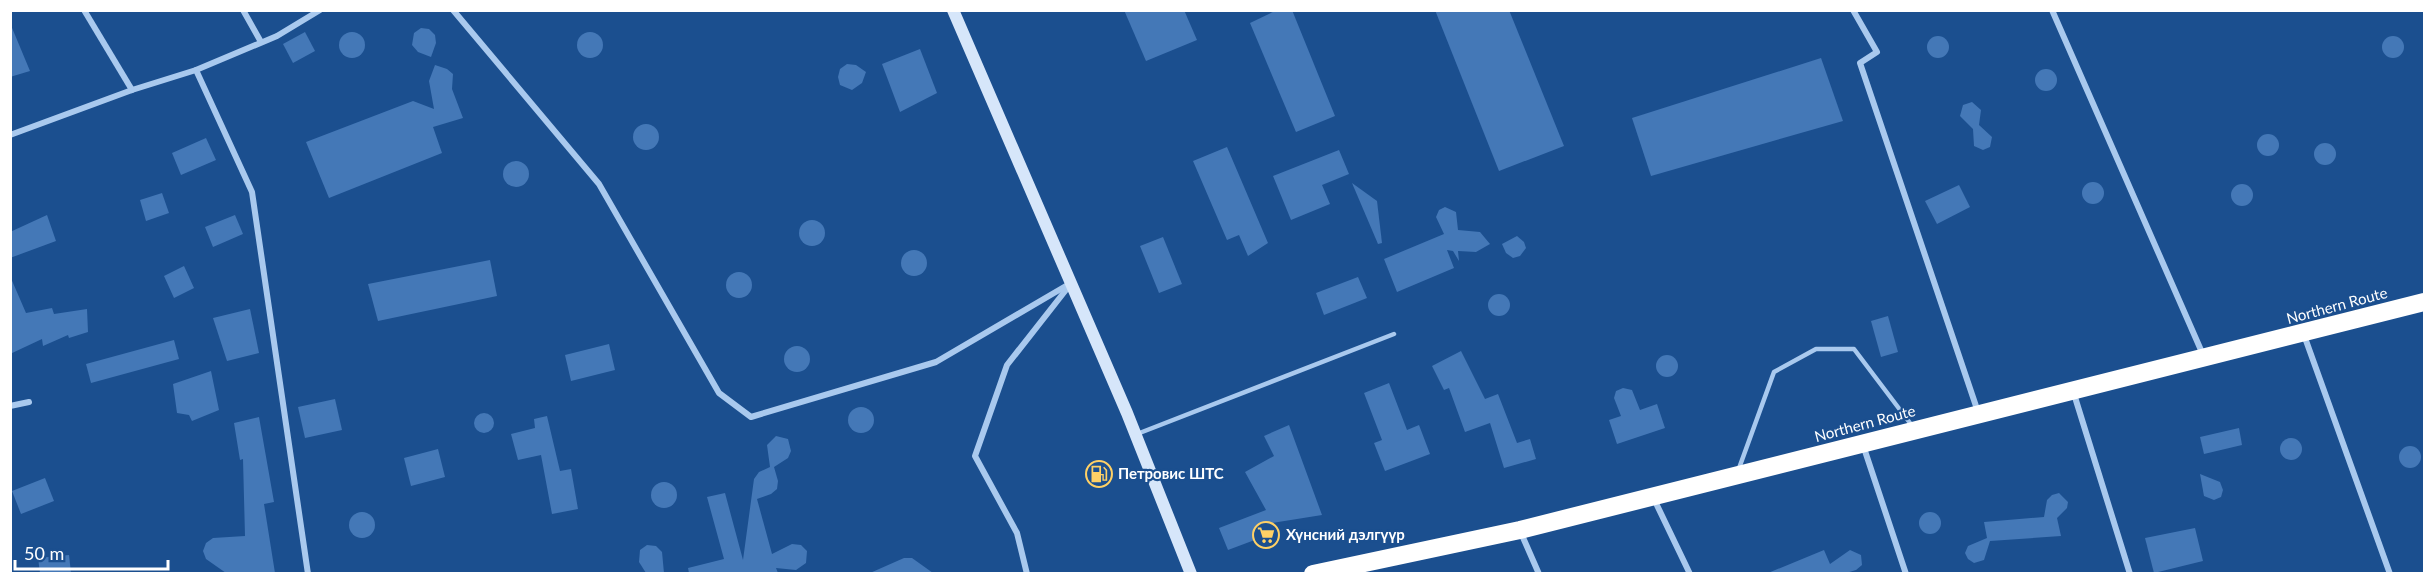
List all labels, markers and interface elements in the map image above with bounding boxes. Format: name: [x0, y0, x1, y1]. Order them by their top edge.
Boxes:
street label: Northern Route: [2284, 283, 2389, 327]
street label: Northern Route: [1812, 401, 1917, 445]
fuel station icon: Петровис ШТС: [1084, 459, 1114, 489]
place label: Петровис ШТС: [1118, 464, 1224, 482]
supermarket icon: Хүнсний дэлгүүр: [1251, 520, 1281, 550]
place label: Хүнсний дэлгүүр: [1286, 525, 1405, 543]
scale bar: [15, 533, 168, 571]
text: 50 m: [24, 542, 64, 564]

